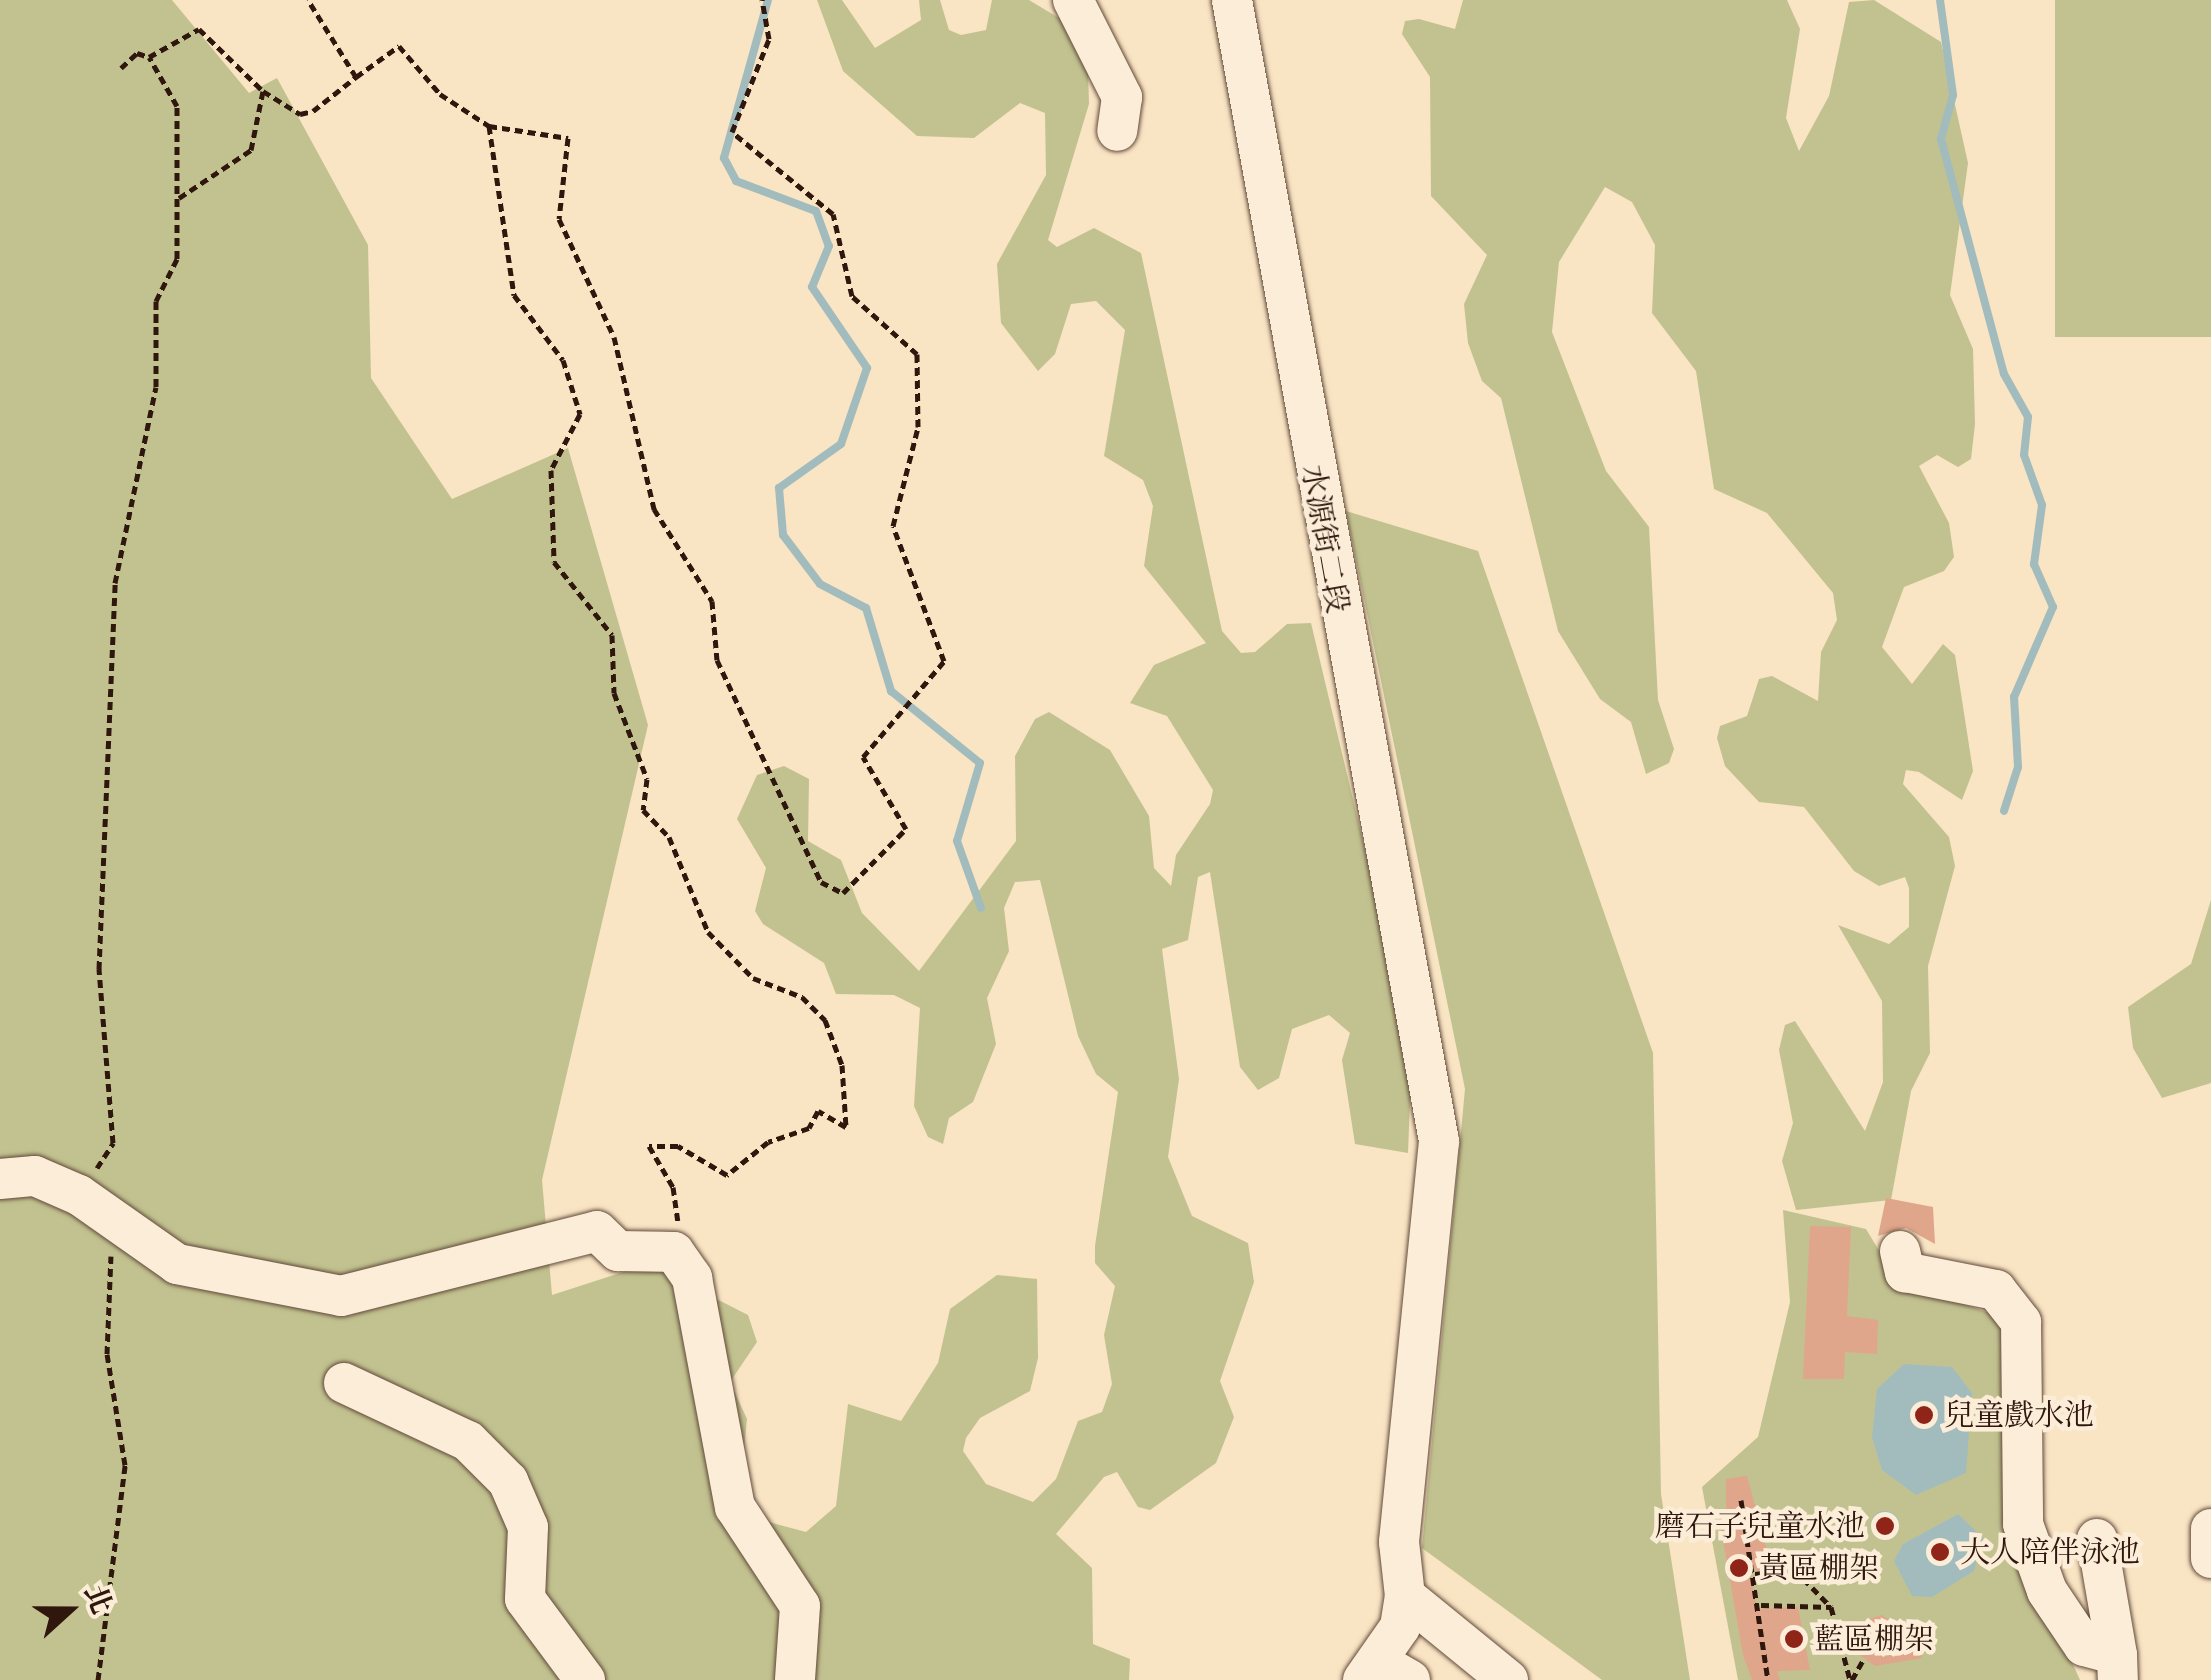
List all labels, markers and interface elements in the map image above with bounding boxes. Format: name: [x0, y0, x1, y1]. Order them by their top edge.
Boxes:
street label: 水源街二段: [1294, 462, 1356, 616]
place label: 兒童戲水池: [1944, 1397, 2094, 1433]
marker: 兒童戲水池: [1913, 1404, 1935, 1426]
place label: 磨石子兒童水池: [1655, 1508, 1865, 1544]
marker: 磨石子兒童水池: [1874, 1515, 1896, 1537]
place label: 大人陪伴泳池: [1960, 1534, 2140, 1570]
marker: 大人陪伴泳池: [1929, 1541, 1951, 1563]
place label: 黃區棚架: [1759, 1550, 1879, 1586]
marker: 黃區棚架: [1728, 1557, 1750, 1579]
north arrow: [20, 1560, 120, 1660]
text: 北: [75, 1579, 121, 1619]
place label: 藍區棚架: [1814, 1621, 1934, 1657]
marker: 藍區棚架: [1783, 1628, 1805, 1650]

